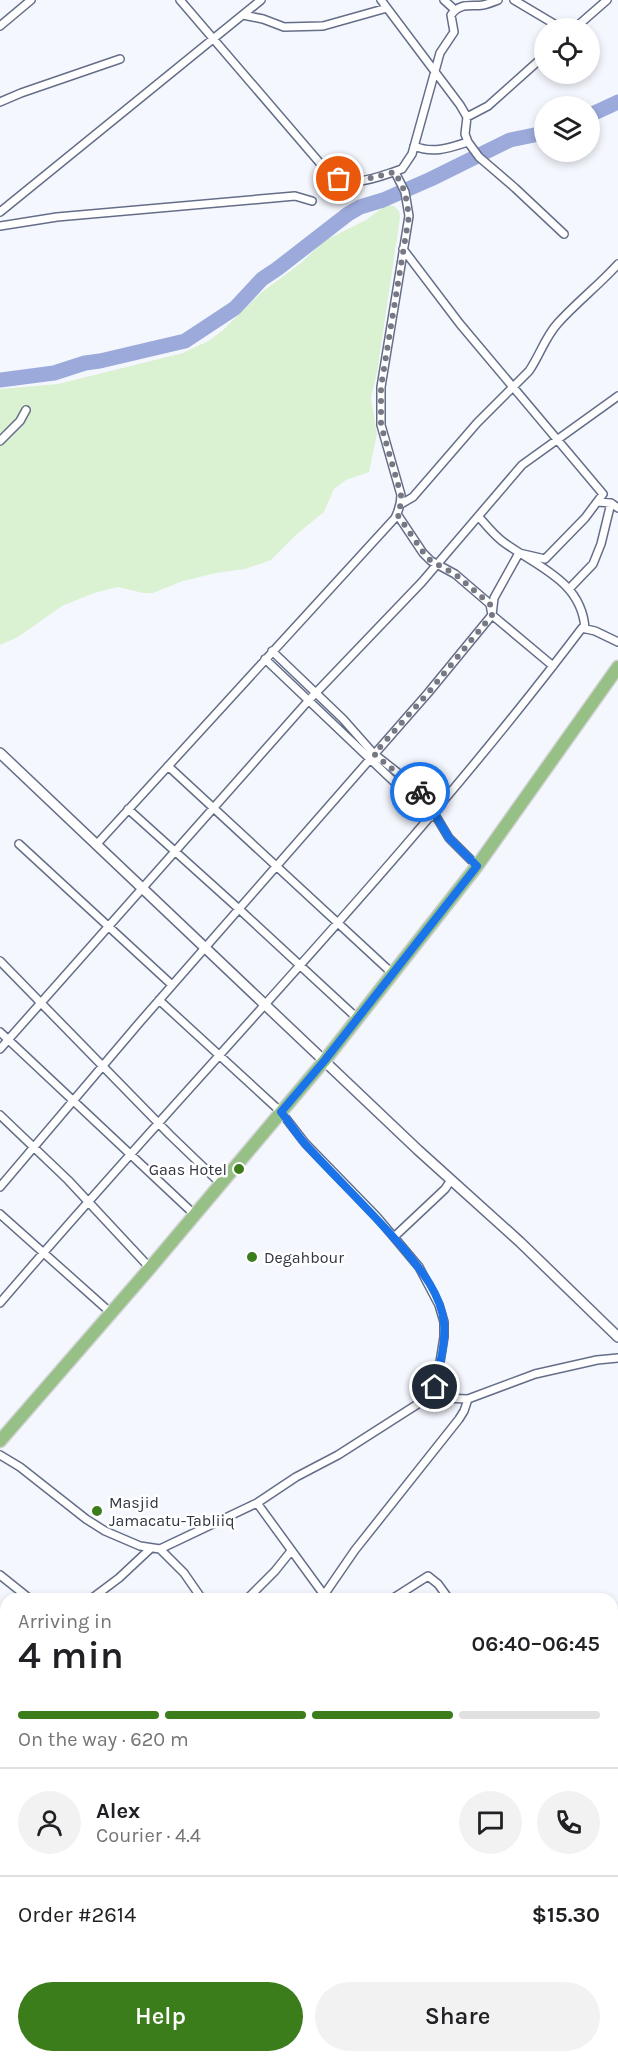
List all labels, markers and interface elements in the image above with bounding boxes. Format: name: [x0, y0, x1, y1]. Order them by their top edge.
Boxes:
map controls: [534, 18, 600, 162]
button: locate: [534, 18, 600, 84]
button: layers: [534, 96, 600, 162]
pin: [313, 153, 364, 204]
icon: bag: [322, 162, 355, 195]
courier: [390, 762, 450, 822]
icon: bike: [404, 776, 437, 809]
place label: Gaas Hotel: [149, 1160, 227, 1179]
marker: Gaas Hotel: [232, 1162, 246, 1176]
place label: Degahbour: [264, 1248, 344, 1267]
marker: Degahbour: [245, 1250, 259, 1264]
pin: [409, 1361, 460, 1412]
icon: home: [418, 1370, 451, 1403]
place label: Masjid Jamacatu-Tabliiq: [109, 1493, 235, 1530]
marker: Masjid Jamacatu-Tabliiq: [90, 1504, 104, 1518]
text: Arriving in: [18, 1610, 112, 1633]
text: 06:40–06:45: [472, 1631, 600, 1657]
text: 4 min: [18, 1632, 124, 1678]
text: On the way · 620 m: [18, 1728, 189, 1751]
button: person: [18, 1791, 81, 1854]
button: chat: [459, 1791, 522, 1854]
button: phone: [537, 1791, 600, 1854]
text: Alex: [96, 1798, 140, 1824]
text: Courier · 4.4: [96, 1824, 201, 1847]
text: Order #2614: [18, 1902, 136, 1928]
text: $15.30: [532, 1902, 600, 1928]
button: Help: [18, 1982, 303, 2051]
button: Share: [315, 1982, 600, 2051]

